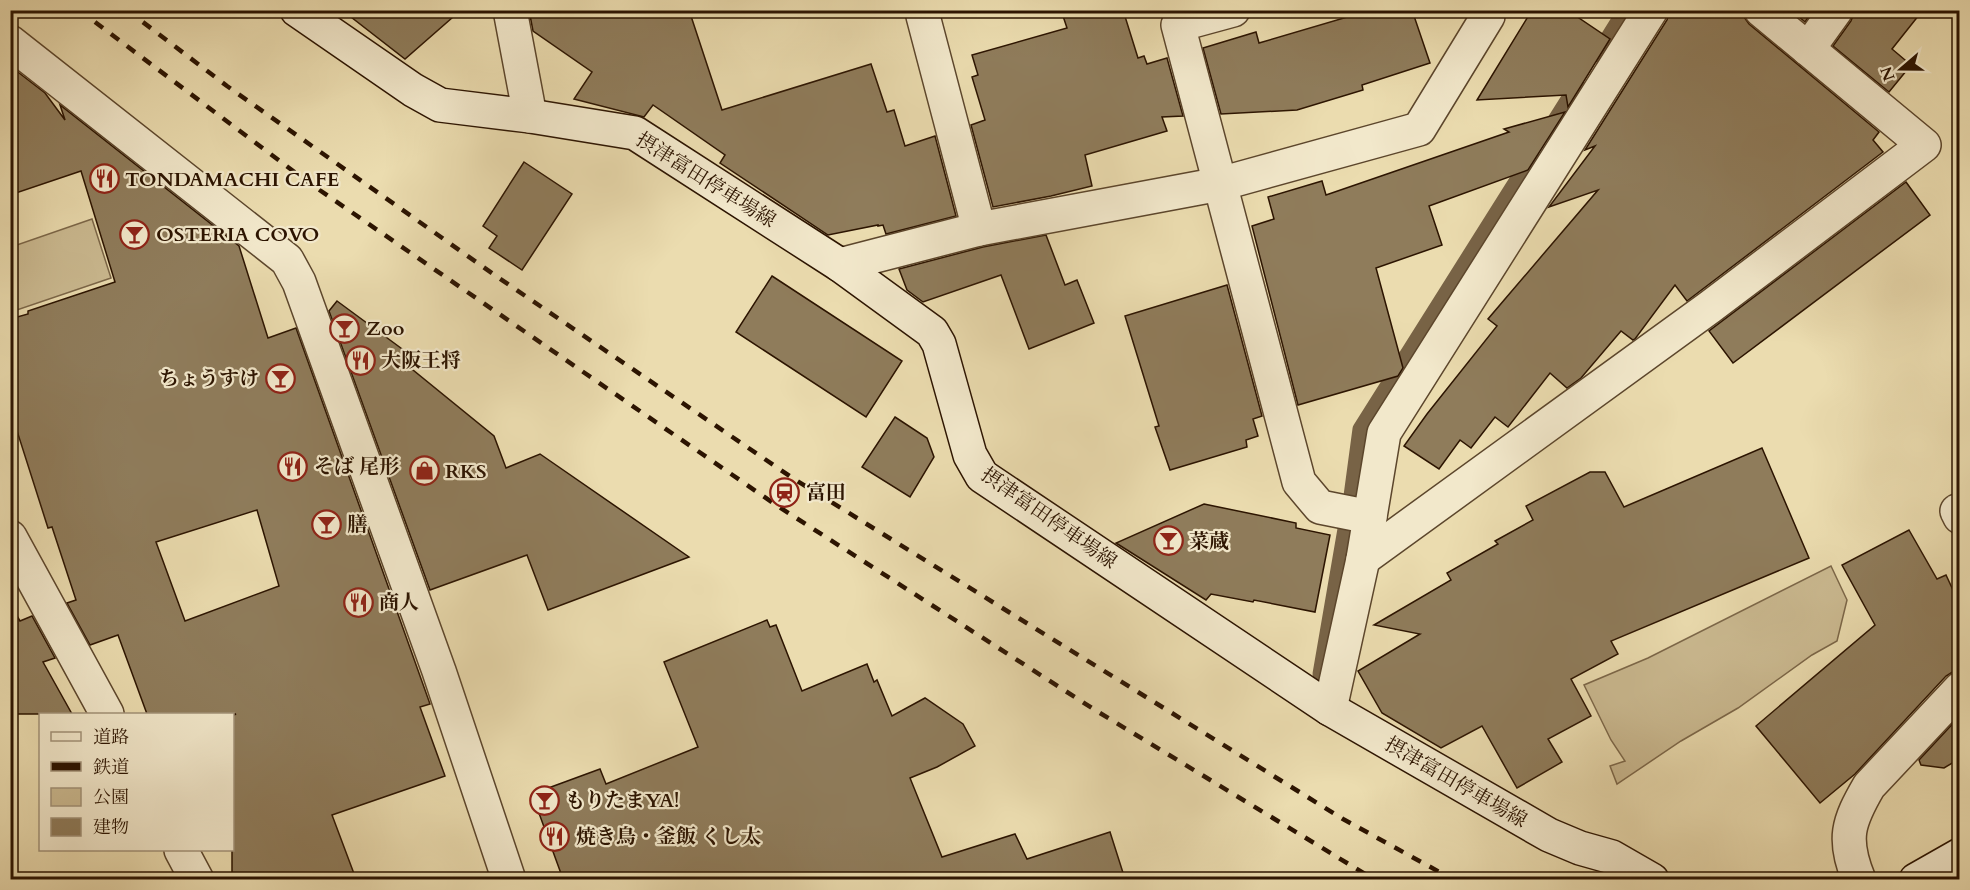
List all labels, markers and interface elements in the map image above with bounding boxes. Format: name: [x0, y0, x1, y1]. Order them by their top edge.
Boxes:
north arrow: [1871, 39, 1931, 99]
text: N: [1875, 63, 1901, 84]
street label: 摂津富田停車場線: [631, 126, 781, 234]
restaurant icon: TONDAMACHI CAFE: [88, 163, 120, 195]
place label: TONDAMACHI CAFE: [125, 166, 339, 193]
bar icon: OSTERIA COVO: [119, 218, 151, 250]
place label: OSTERIA COVO: [156, 221, 319, 248]
bar icon: Zoo: [329, 312, 361, 344]
place label: Zoo: [366, 315, 404, 342]
restaurant icon: 大阪王将: [344, 344, 376, 376]
place label: 大阪王将: [381, 347, 461, 374]
bar icon: ちょうすけ: [264, 362, 296, 394]
place label: ちょうすけ: [159, 365, 259, 392]
restaurant icon: そば 尾形: [277, 450, 309, 482]
place label: そば 尾形: [314, 453, 399, 480]
shop icon: RKS: [408, 455, 440, 487]
place label: RKS: [445, 458, 487, 485]
street label: 摂津富田停車場線: [976, 461, 1122, 575]
station icon: 富田: [769, 476, 801, 508]
place label: 富田: [806, 479, 846, 506]
bar icon: 膳: [310, 508, 342, 540]
place label: 膳: [347, 511, 368, 538]
bar icon: 菜蔵: [1152, 525, 1184, 557]
place label: 菜蔵: [1189, 528, 1229, 555]
restaurant icon: 商人: [342, 586, 374, 618]
place label: 商人: [379, 589, 419, 616]
legend: [39, 713, 234, 851]
text: 道路: [93, 725, 129, 750]
street label: 摂津富田停車場線: [1380, 730, 1532, 834]
text: 鉄道: [93, 755, 129, 780]
bar icon: もりたまYA!: [528, 784, 560, 816]
text: 公園: [93, 785, 129, 810]
place label: もりたまYA!: [565, 787, 679, 814]
text: 建物: [93, 815, 129, 840]
restaurant icon: 焼き鳥・釜飯 くし太: [539, 820, 571, 852]
place label: 焼き鳥・釜飯 くし太: [576, 823, 761, 850]

